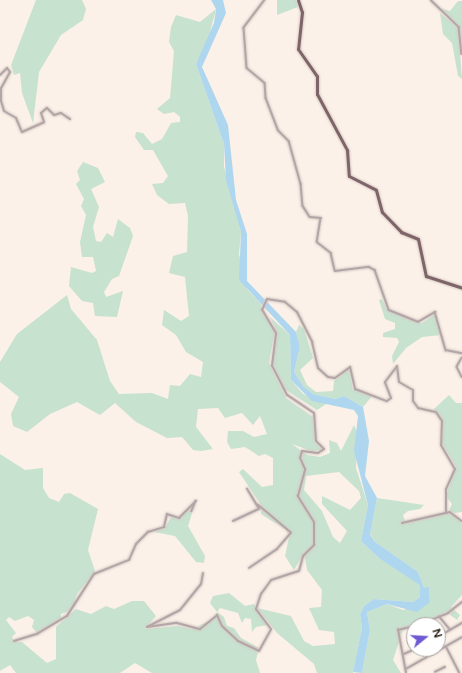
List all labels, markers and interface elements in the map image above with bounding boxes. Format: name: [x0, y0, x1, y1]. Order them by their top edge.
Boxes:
north arrow: [406, 617, 446, 657]
text: N: [429, 627, 444, 640]

